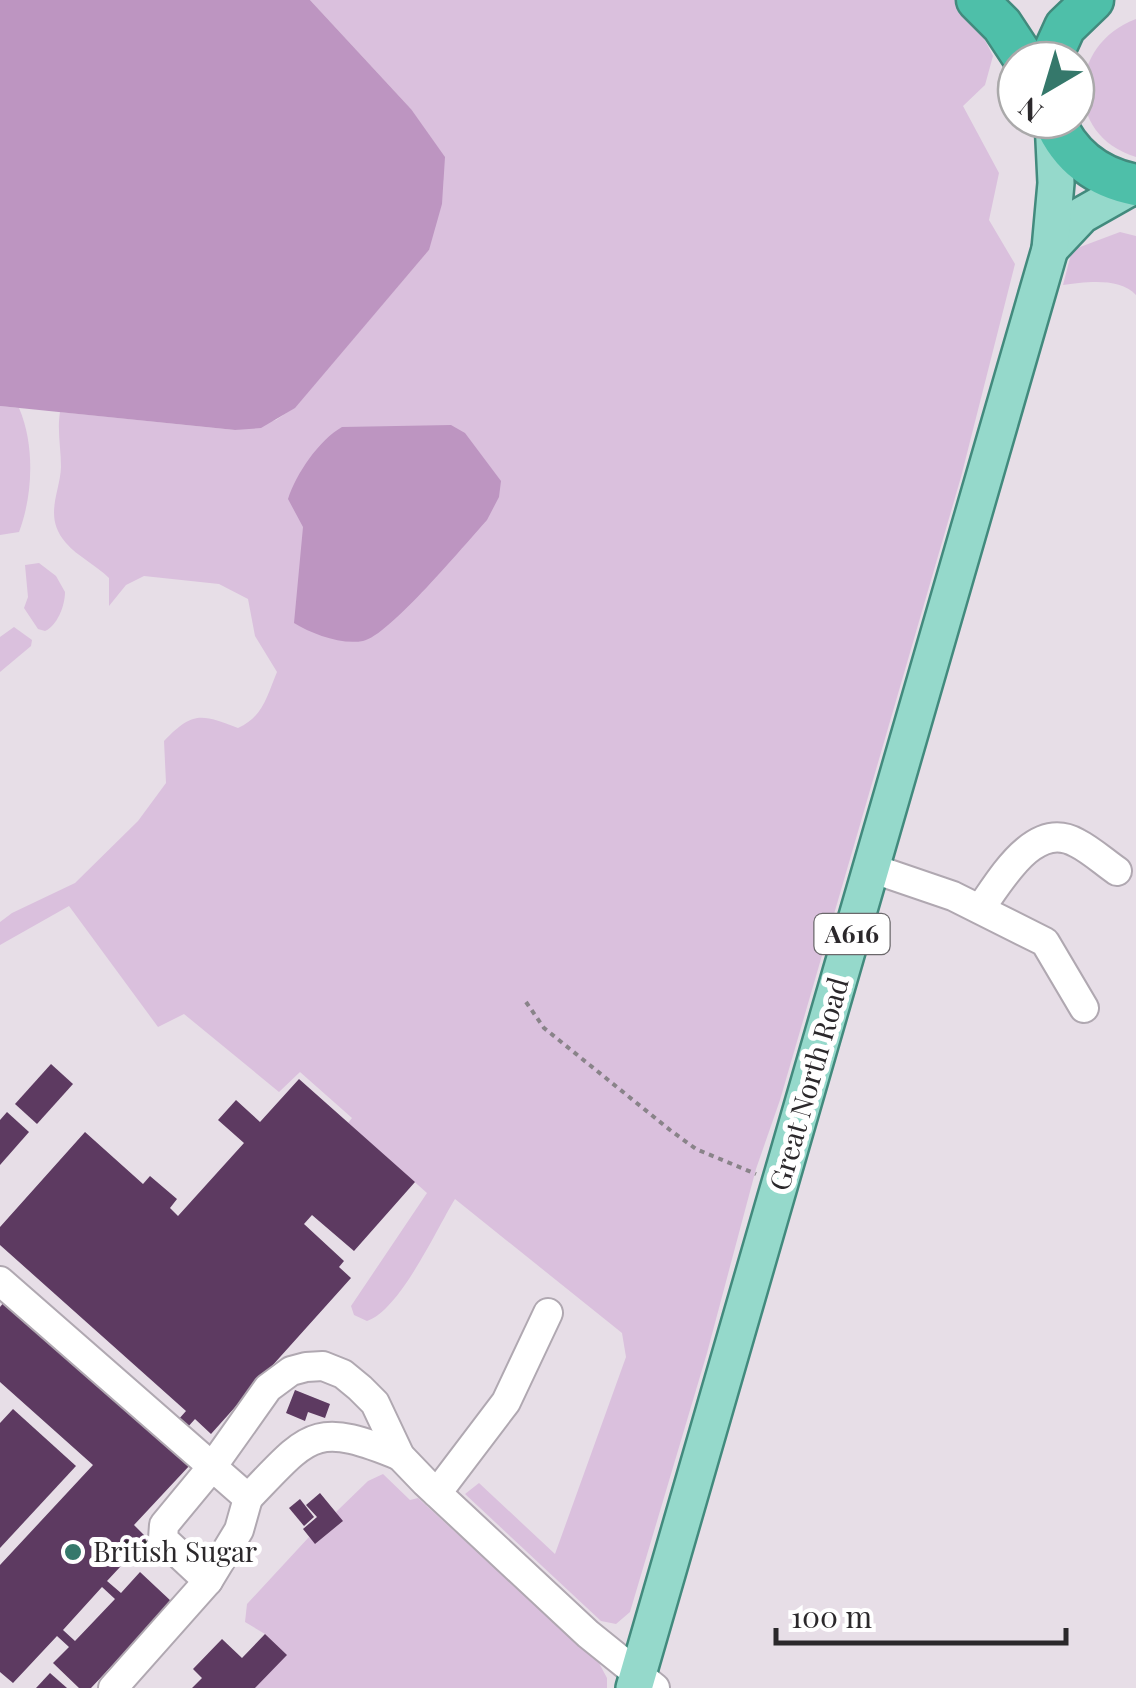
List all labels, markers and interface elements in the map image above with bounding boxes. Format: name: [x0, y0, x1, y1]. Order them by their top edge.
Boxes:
north arrow: [996, 40, 1096, 140]
text: N: [1010, 90, 1049, 132]
road number: A616: [814, 914, 890, 954]
street label: Great North Road: [759, 973, 856, 1195]
place label: British Sugar: [93, 1532, 258, 1569]
marker: British Sugar: [62, 1541, 84, 1563]
scale bar: [776, 1583, 1066, 1645]
text: 100 m: [791, 1596, 873, 1636]

